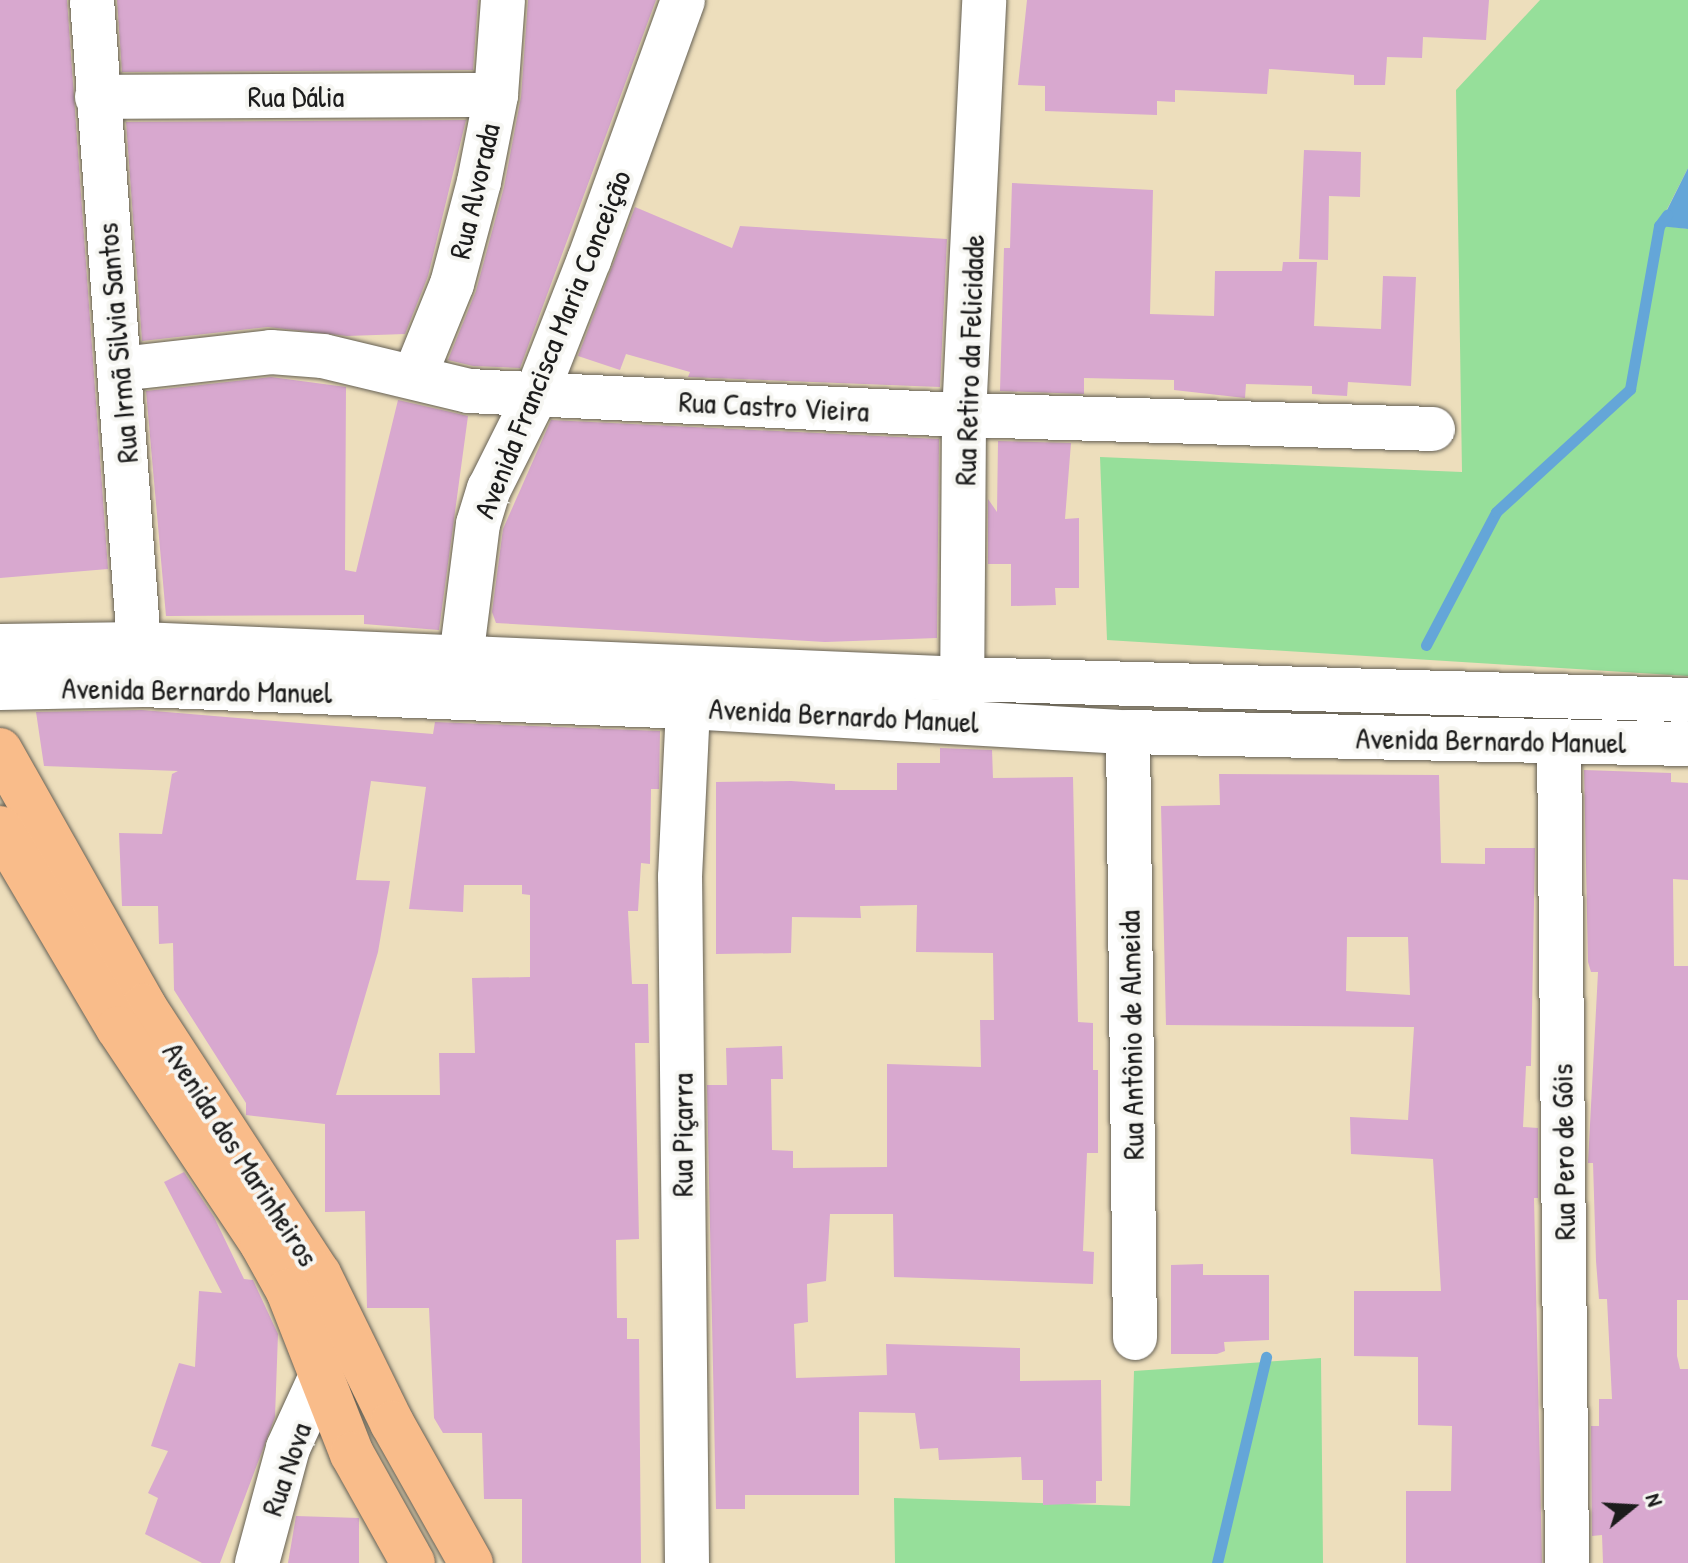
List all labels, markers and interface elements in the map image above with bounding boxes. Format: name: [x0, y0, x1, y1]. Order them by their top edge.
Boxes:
street label: Rua Dália: [248, 78, 344, 114]
street label: Rua Alvorada: [441, 120, 507, 262]
street label: Avenida Francisca Maria Conceição: [466, 165, 638, 523]
street label: Rua Irmã Silvia Santos: [89, 221, 145, 465]
street label: Rua Retiro da Felicidade: [947, 234, 991, 486]
street label: Rua Castro Vieira: [678, 383, 870, 429]
street label: Avenida Bernardo Manuel: [61, 670, 333, 710]
street label: Avenida Bernardo Manuel: [708, 690, 980, 740]
street label: Avenida Bernardo Manuel: [1355, 720, 1627, 760]
street label: Rua Antônio de Almeida: [1111, 910, 1151, 1160]
street label: Avenida dos Marinheiros: [155, 1035, 327, 1273]
street label: Rua Pero de Góis: [1543, 1063, 1583, 1241]
street label: Rua Piçarra: [664, 1073, 700, 1197]
street label: Rua Nova: [253, 1418, 319, 1520]
north arrow: [1592, 1467, 1672, 1547]
text: N: [1639, 1489, 1671, 1510]

